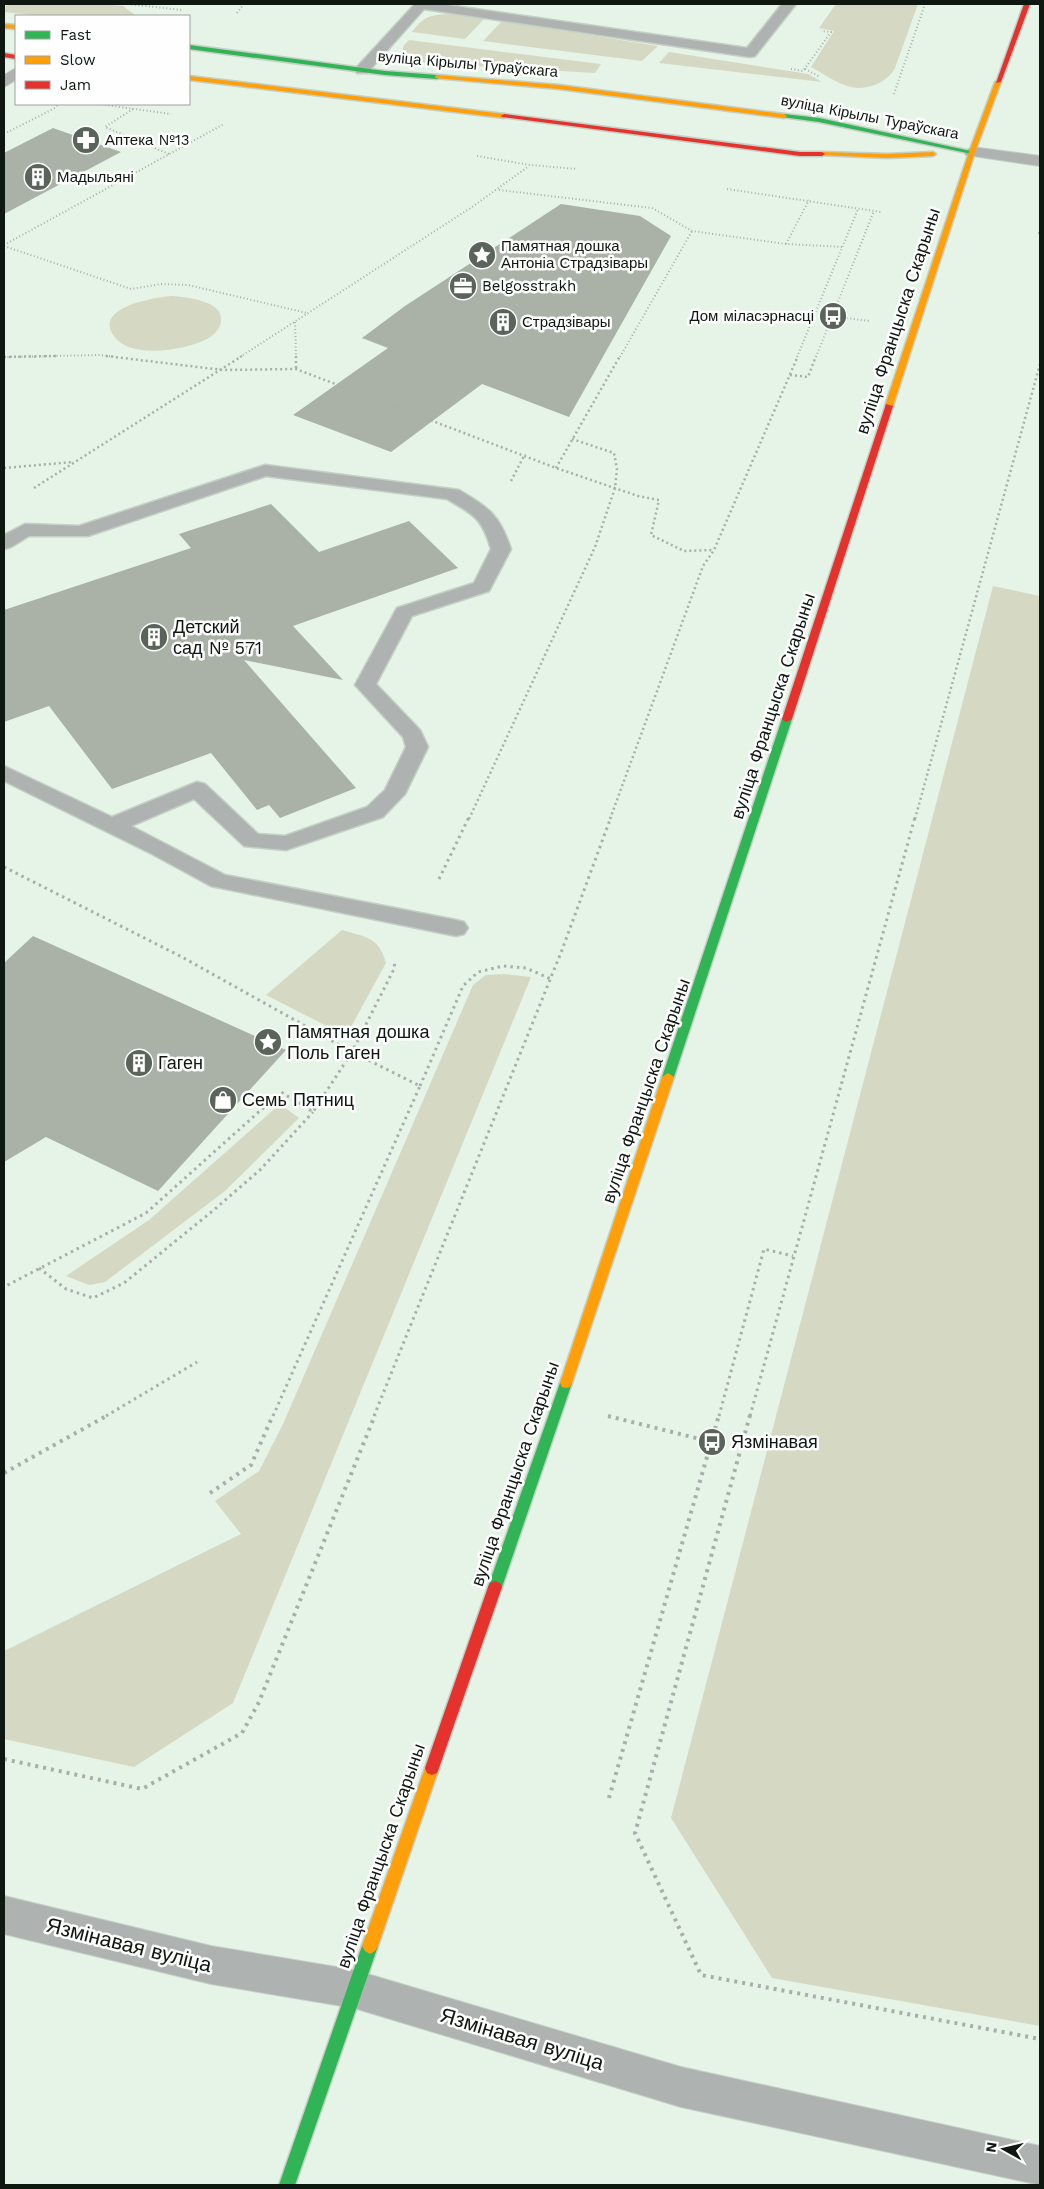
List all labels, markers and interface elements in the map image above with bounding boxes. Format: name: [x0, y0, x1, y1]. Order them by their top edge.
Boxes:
legend: [15, 15, 190, 105]
text: Fast: [60, 26, 92, 44]
street label: вуліца Кірылы Тураўскага: [377, 47, 560, 81]
text: Slow: [60, 51, 96, 69]
text: Jam: [60, 76, 91, 94]
street label: вуліца Кірылы Тураўскага: [780, 91, 961, 143]
pharmacy icon: Аптека №13: [71, 125, 101, 155]
place label: Аптека №13: [105, 131, 190, 149]
building icon: Мадыльяні: [23, 162, 53, 192]
place label: Мадыльяні: [57, 168, 134, 186]
street label: вуліца Францыска Скарыны: [851, 205, 944, 436]
place label: Памятная дошка Антоніа Страдзівары: [501, 237, 648, 272]
place icon: Памятная дошка Антоніа Страдзівары: [467, 240, 497, 270]
office icon: Belgosstrakh: [448, 271, 478, 301]
place label: Belgosstrakh: [482, 277, 576, 295]
bus stop icon: Дом міласэрнасці: [818, 301, 848, 331]
building icon: Страдзівары: [488, 307, 518, 337]
place label: Дом міласэрнасці: [689, 307, 814, 325]
place label: Страдзівары: [522, 313, 611, 331]
street label: вуліца Францыска Скарыны: [726, 590, 819, 821]
place label: Детский сад № 571: [173, 616, 262, 658]
building icon: Детский сад № 571: [139, 622, 169, 652]
street label: вуліца Францыска Скарыны: [597, 976, 694, 1206]
place label: Памятная дошка Поль Гаген: [287, 1021, 430, 1063]
place icon: Памятная дошка Поль Гаген: [253, 1027, 283, 1057]
building icon: Гаген: [124, 1048, 154, 1078]
place label: Гаген: [158, 1052, 203, 1073]
shop icon: Семь Пятниц: [208, 1085, 238, 1115]
place label: Семь Пятниц: [242, 1089, 354, 1110]
street label: вуліца Францыска Скарыны: [466, 1359, 563, 1589]
bus stop icon: Язмінавая: [697, 1427, 727, 1457]
place label: Язмінавая: [731, 1431, 818, 1452]
street label: вуліца Францыска Скарыны: [332, 1741, 429, 1971]
street label: Язмінавая вуліца: [44, 1912, 215, 1977]
street label: Язмінавая вуліца: [437, 2002, 607, 2075]
north arrow: [979, 2124, 1029, 2174]
text: N: [982, 2141, 1000, 2153]

